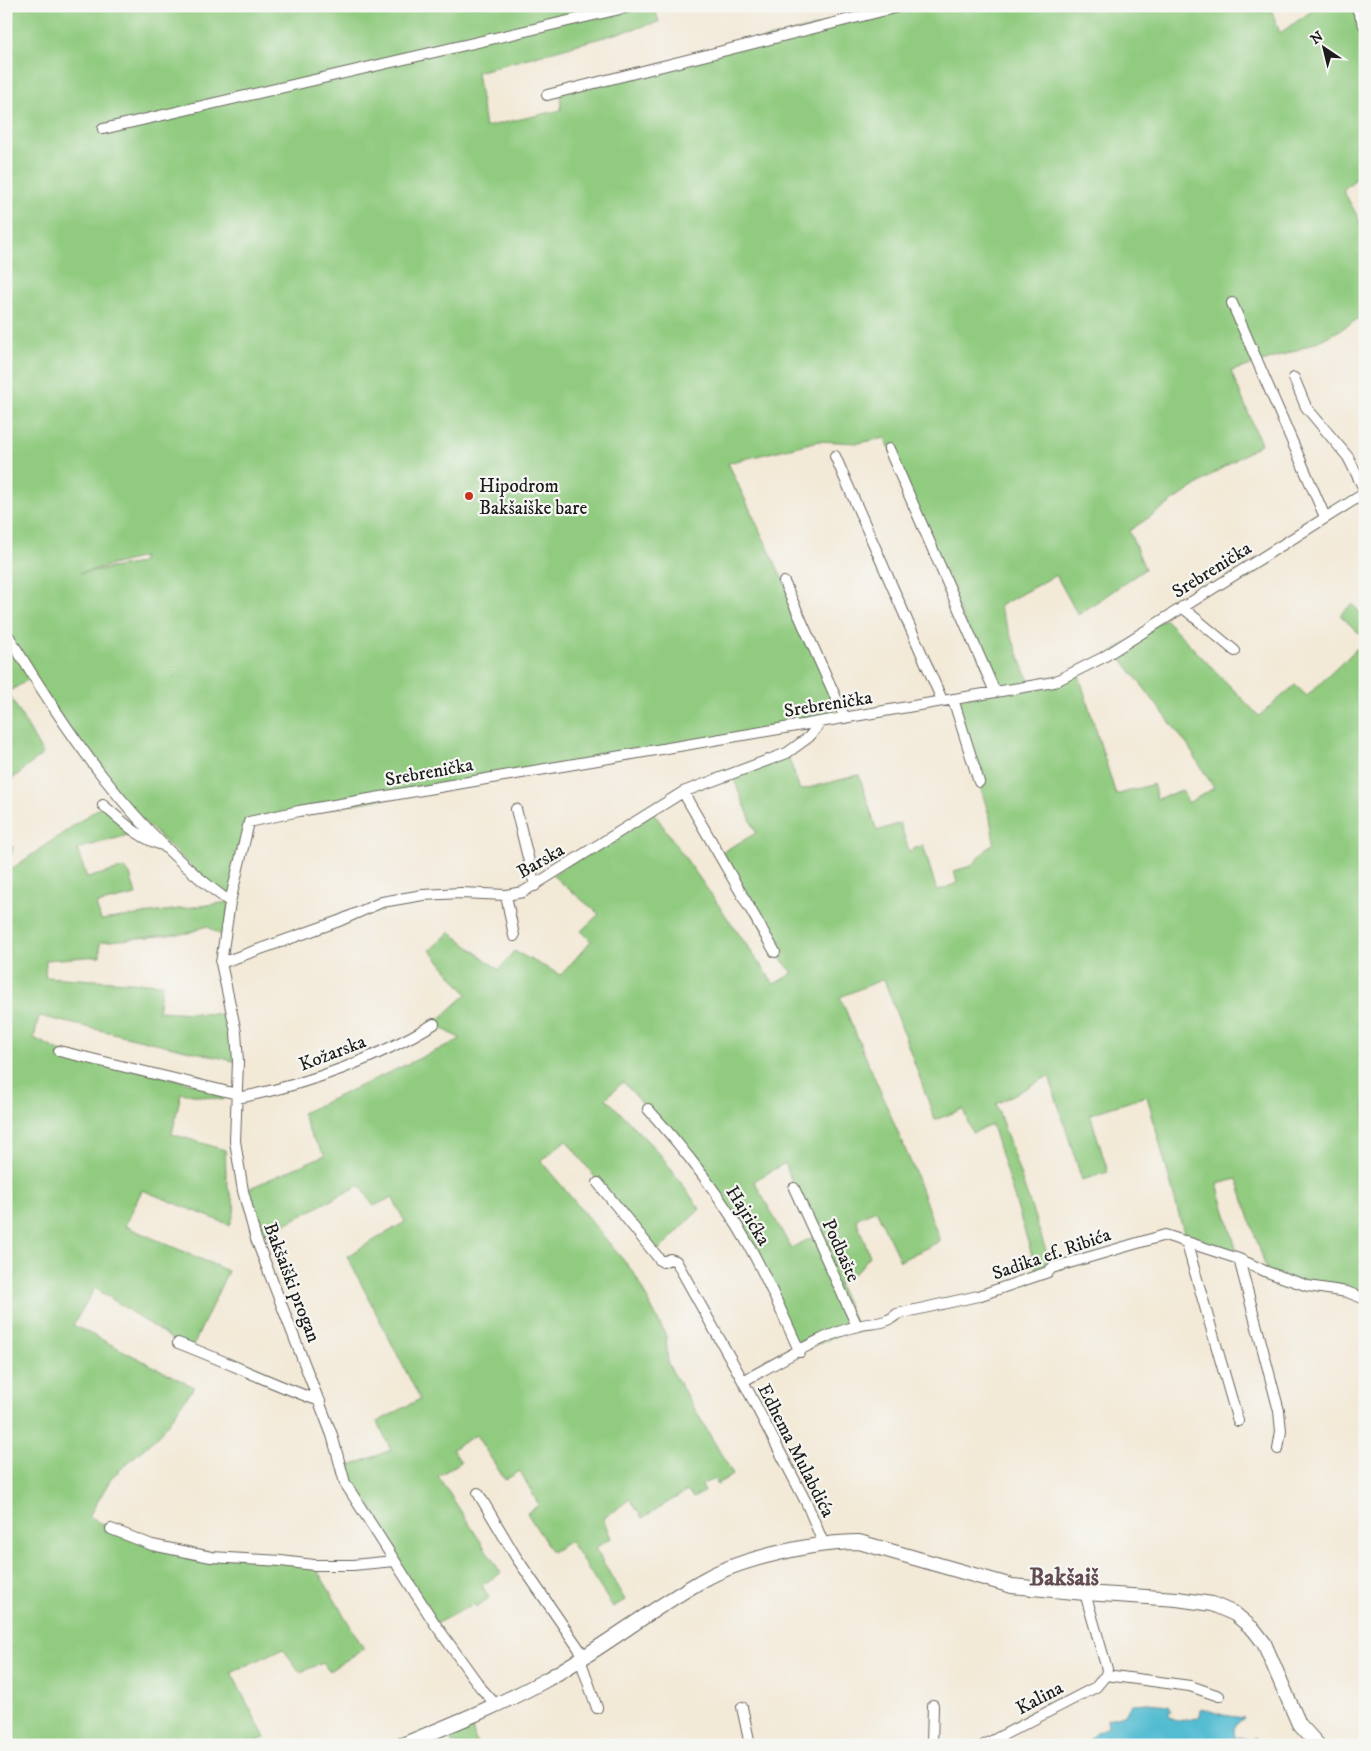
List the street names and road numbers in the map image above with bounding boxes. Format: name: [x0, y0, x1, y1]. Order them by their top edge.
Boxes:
street label: Srebrenička: [1168, 537, 1256, 604]
street label: Srebrenička: [782, 686, 874, 723]
street label: Srebrenička: [383, 753, 475, 792]
street label: Barska: [513, 839, 569, 884]
street label: Kožarska: [296, 1030, 369, 1077]
street label: Hajrićka: [720, 1182, 775, 1250]
street label: Podbašte: [817, 1215, 865, 1286]
street label: Bakšaiški progan: [258, 1219, 325, 1346]
street label: Sadika ef. Ribića: [989, 1223, 1114, 1285]
street label: Edhema Mulabdića: [752, 1380, 839, 1521]
street label: Kalina: [1012, 1676, 1067, 1720]

